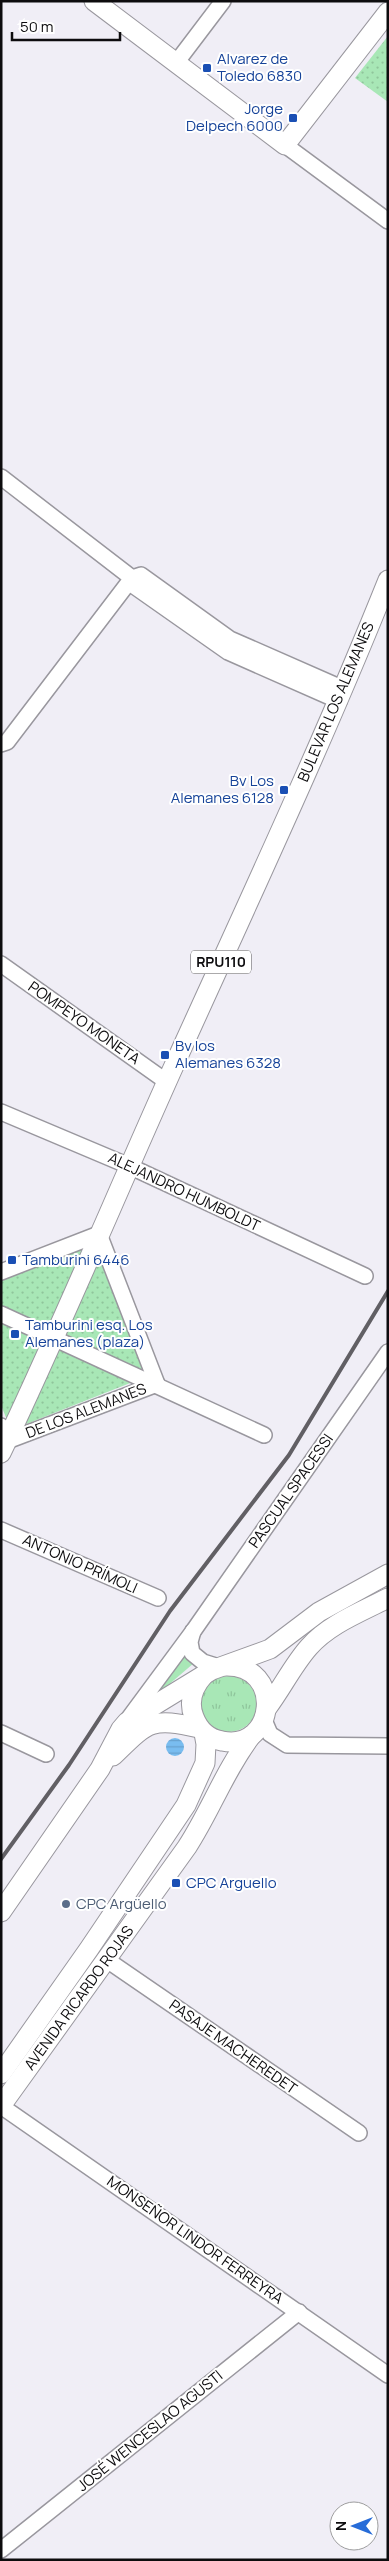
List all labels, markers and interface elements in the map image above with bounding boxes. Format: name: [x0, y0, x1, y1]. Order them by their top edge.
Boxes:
scale bar: [12, 10, 120, 42]
text: 50 m: [20, 16, 54, 37]
place label: Alvarez de Toledo 6830: [217, 48, 302, 86]
marker: Alvarez de Toledo 6830: [201, 62, 213, 74]
place label: Jorge Delpech 6000: [186, 98, 283, 136]
marker: Jorge Delpech 6000: [287, 112, 299, 124]
street label: BULEVAR LOS ALEMANES: [292, 619, 379, 785]
place label: Bv Los Alemanes 6128: [171, 770, 274, 808]
marker: Bv Los Alemanes 6128: [278, 784, 290, 796]
road number: RPU110: [191, 950, 251, 974]
street label: POMPEYO MONETA: [24, 976, 145, 1069]
place label: Bv los Alemanes 6328: [175, 1035, 281, 1073]
marker: Bv los Alemanes 6328: [159, 1049, 171, 1061]
street label: ALEJANDRO HUMBOLDT: [105, 1147, 264, 1236]
place label: Tamburini 6446: [22, 1249, 130, 1270]
marker: Tamburini 6446: [6, 1254, 18, 1266]
place label: Tamburini esq. Los Alemanes (plaza): [25, 1314, 153, 1352]
marker: Tamburini esq. Los Alemanes (plaza): [9, 1328, 21, 1340]
street label: DE LOS ALEMANES: [23, 1378, 149, 1443]
street label: PASCUAL SPACESSI: [243, 1429, 338, 1552]
street label: ANTONIO PRÍMOLI: [19, 1529, 141, 1598]
place label: CPC Arguello: [186, 1872, 277, 1893]
marker: CPC Arguello: [170, 1877, 182, 1889]
place label: CPC Argüello: [76, 1893, 167, 1914]
marker: CPC Argüello: [60, 1898, 72, 1910]
street label: AVENIDA RICARDO ROJAS: [19, 1921, 138, 2074]
street label: PASAJE MACHEREDET: [165, 1994, 301, 2099]
street label: MONSEÑOR LINDOR FERREYRA: [103, 2171, 288, 2309]
street label: JOSÉ WENCESLAO AGUSTI: [72, 2365, 227, 2496]
north arrow: [329, 2501, 379, 2551]
text: N: [331, 2521, 350, 2531]

